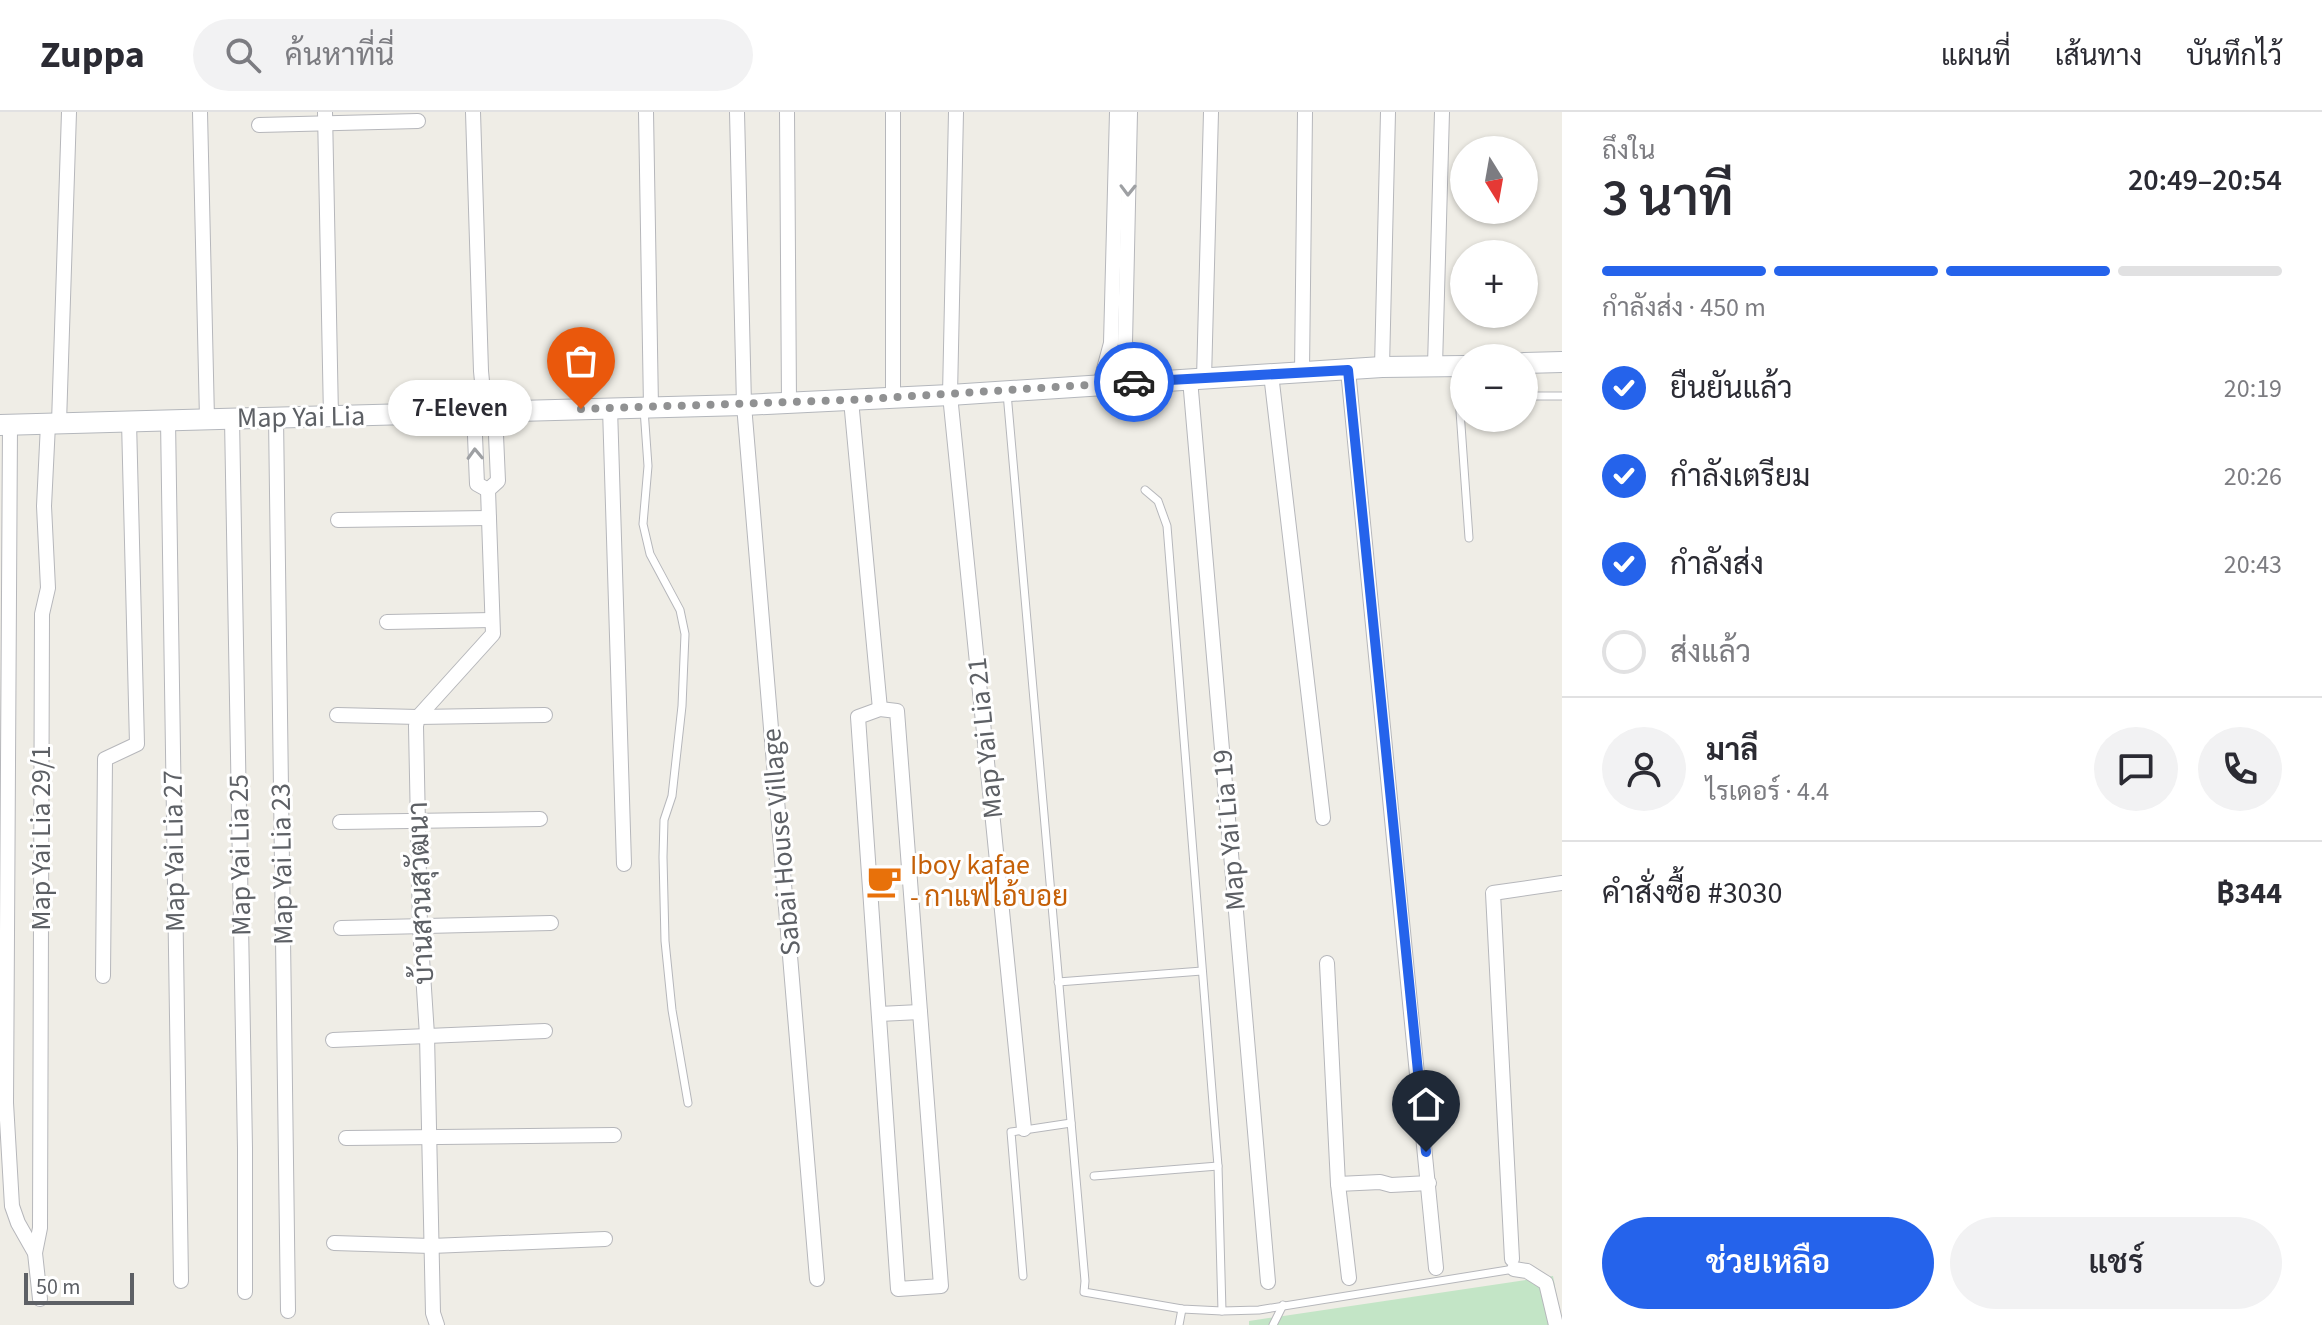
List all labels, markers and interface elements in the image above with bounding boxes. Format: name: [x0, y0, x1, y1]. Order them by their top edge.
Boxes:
search box: [193, 19, 753, 91]
text: Zuppa: [40, 28, 145, 82]
icon: search: [221, 33, 265, 77]
text: ค้นหาที่นี่: [285, 34, 394, 77]
text: แผนที่: [1941, 36, 2011, 76]
text: เส้นทาง: [2055, 36, 2142, 76]
text: บันทึกไว้: [2186, 36, 2282, 76]
text: ถึงใน: [1602, 132, 1655, 169]
north arrow: [1450, 136, 1538, 224]
map controls: [1450, 136, 1538, 432]
text: 20:49–20:54: [2128, 159, 2282, 202]
text: 3 นาที: [1602, 162, 1734, 236]
one-way arrow: [1120, 184, 1137, 197]
button: +: [1450, 240, 1538, 328]
text: กำลังส่ง · 450 m: [1602, 289, 1766, 326]
pin: [547, 327, 615, 409]
icon: bag: [559, 339, 603, 383]
courier: [1094, 342, 1174, 422]
button: −: [1450, 344, 1538, 432]
icon: car: [1112, 360, 1156, 404]
icon: check: [1602, 366, 1646, 410]
text: ยืนยันแล้ว: [1670, 367, 1793, 410]
text: 20:19: [2224, 370, 2282, 407]
callout: 7-Eleven: [389, 381, 533, 437]
text: 7-Eleven: [412, 389, 508, 426]
street label: Map Yai Lia: [237, 396, 365, 438]
one-way arrow: [467, 447, 484, 460]
icon: check: [1602, 454, 1646, 498]
text: กำลังเตรียม: [1670, 455, 1810, 498]
text: 20:26: [2224, 458, 2282, 495]
icon: check: [1602, 542, 1646, 586]
text: กำลังส่ง: [1670, 543, 1764, 586]
text: 20:43: [2224, 546, 2282, 583]
text: ส่งแล้ว: [1670, 631, 1751, 674]
street label: Map Yai Lia 21: [957, 656, 1013, 820]
street label: Sabai House Village: [751, 727, 811, 957]
button: person: [1602, 727, 1686, 811]
button: chat: [2094, 727, 2178, 811]
button: phone: [2198, 727, 2282, 811]
text: มาลี: [1706, 729, 1758, 772]
street label: Map Yai Lia 29/1: [21, 745, 61, 931]
street label: Map Yai Lia 19: [1202, 748, 1256, 912]
street label: Map Yai Lia 27: [153, 770, 195, 932]
text: ไรเดอร์ · 4.4: [1706, 773, 1829, 810]
street label: Map Yai Lia 25: [219, 774, 261, 936]
street label: Map Yai Lia 23: [261, 783, 303, 945]
street label: บ้านสวนสุวัฒนา: [398, 801, 444, 985]
place label: Iboy kafae - กาแฟไอ้บอย: [910, 845, 1068, 917]
cafe icon: Iboy kafae - กาแฟไอ้บอย: [865, 862, 903, 900]
text: คำสั่งซื้อ #3030: [1602, 872, 1782, 915]
text: ฿344: [2216, 872, 2282, 915]
pin: [1392, 1070, 1460, 1152]
icon: home: [1404, 1082, 1448, 1126]
button: ช่วยเหลือ: [1602, 1217, 1934, 1309]
button: แชร์: [1950, 1217, 2282, 1309]
scale bar: [24, 1269, 134, 1305]
text: 50 m: [36, 1271, 81, 1303]

